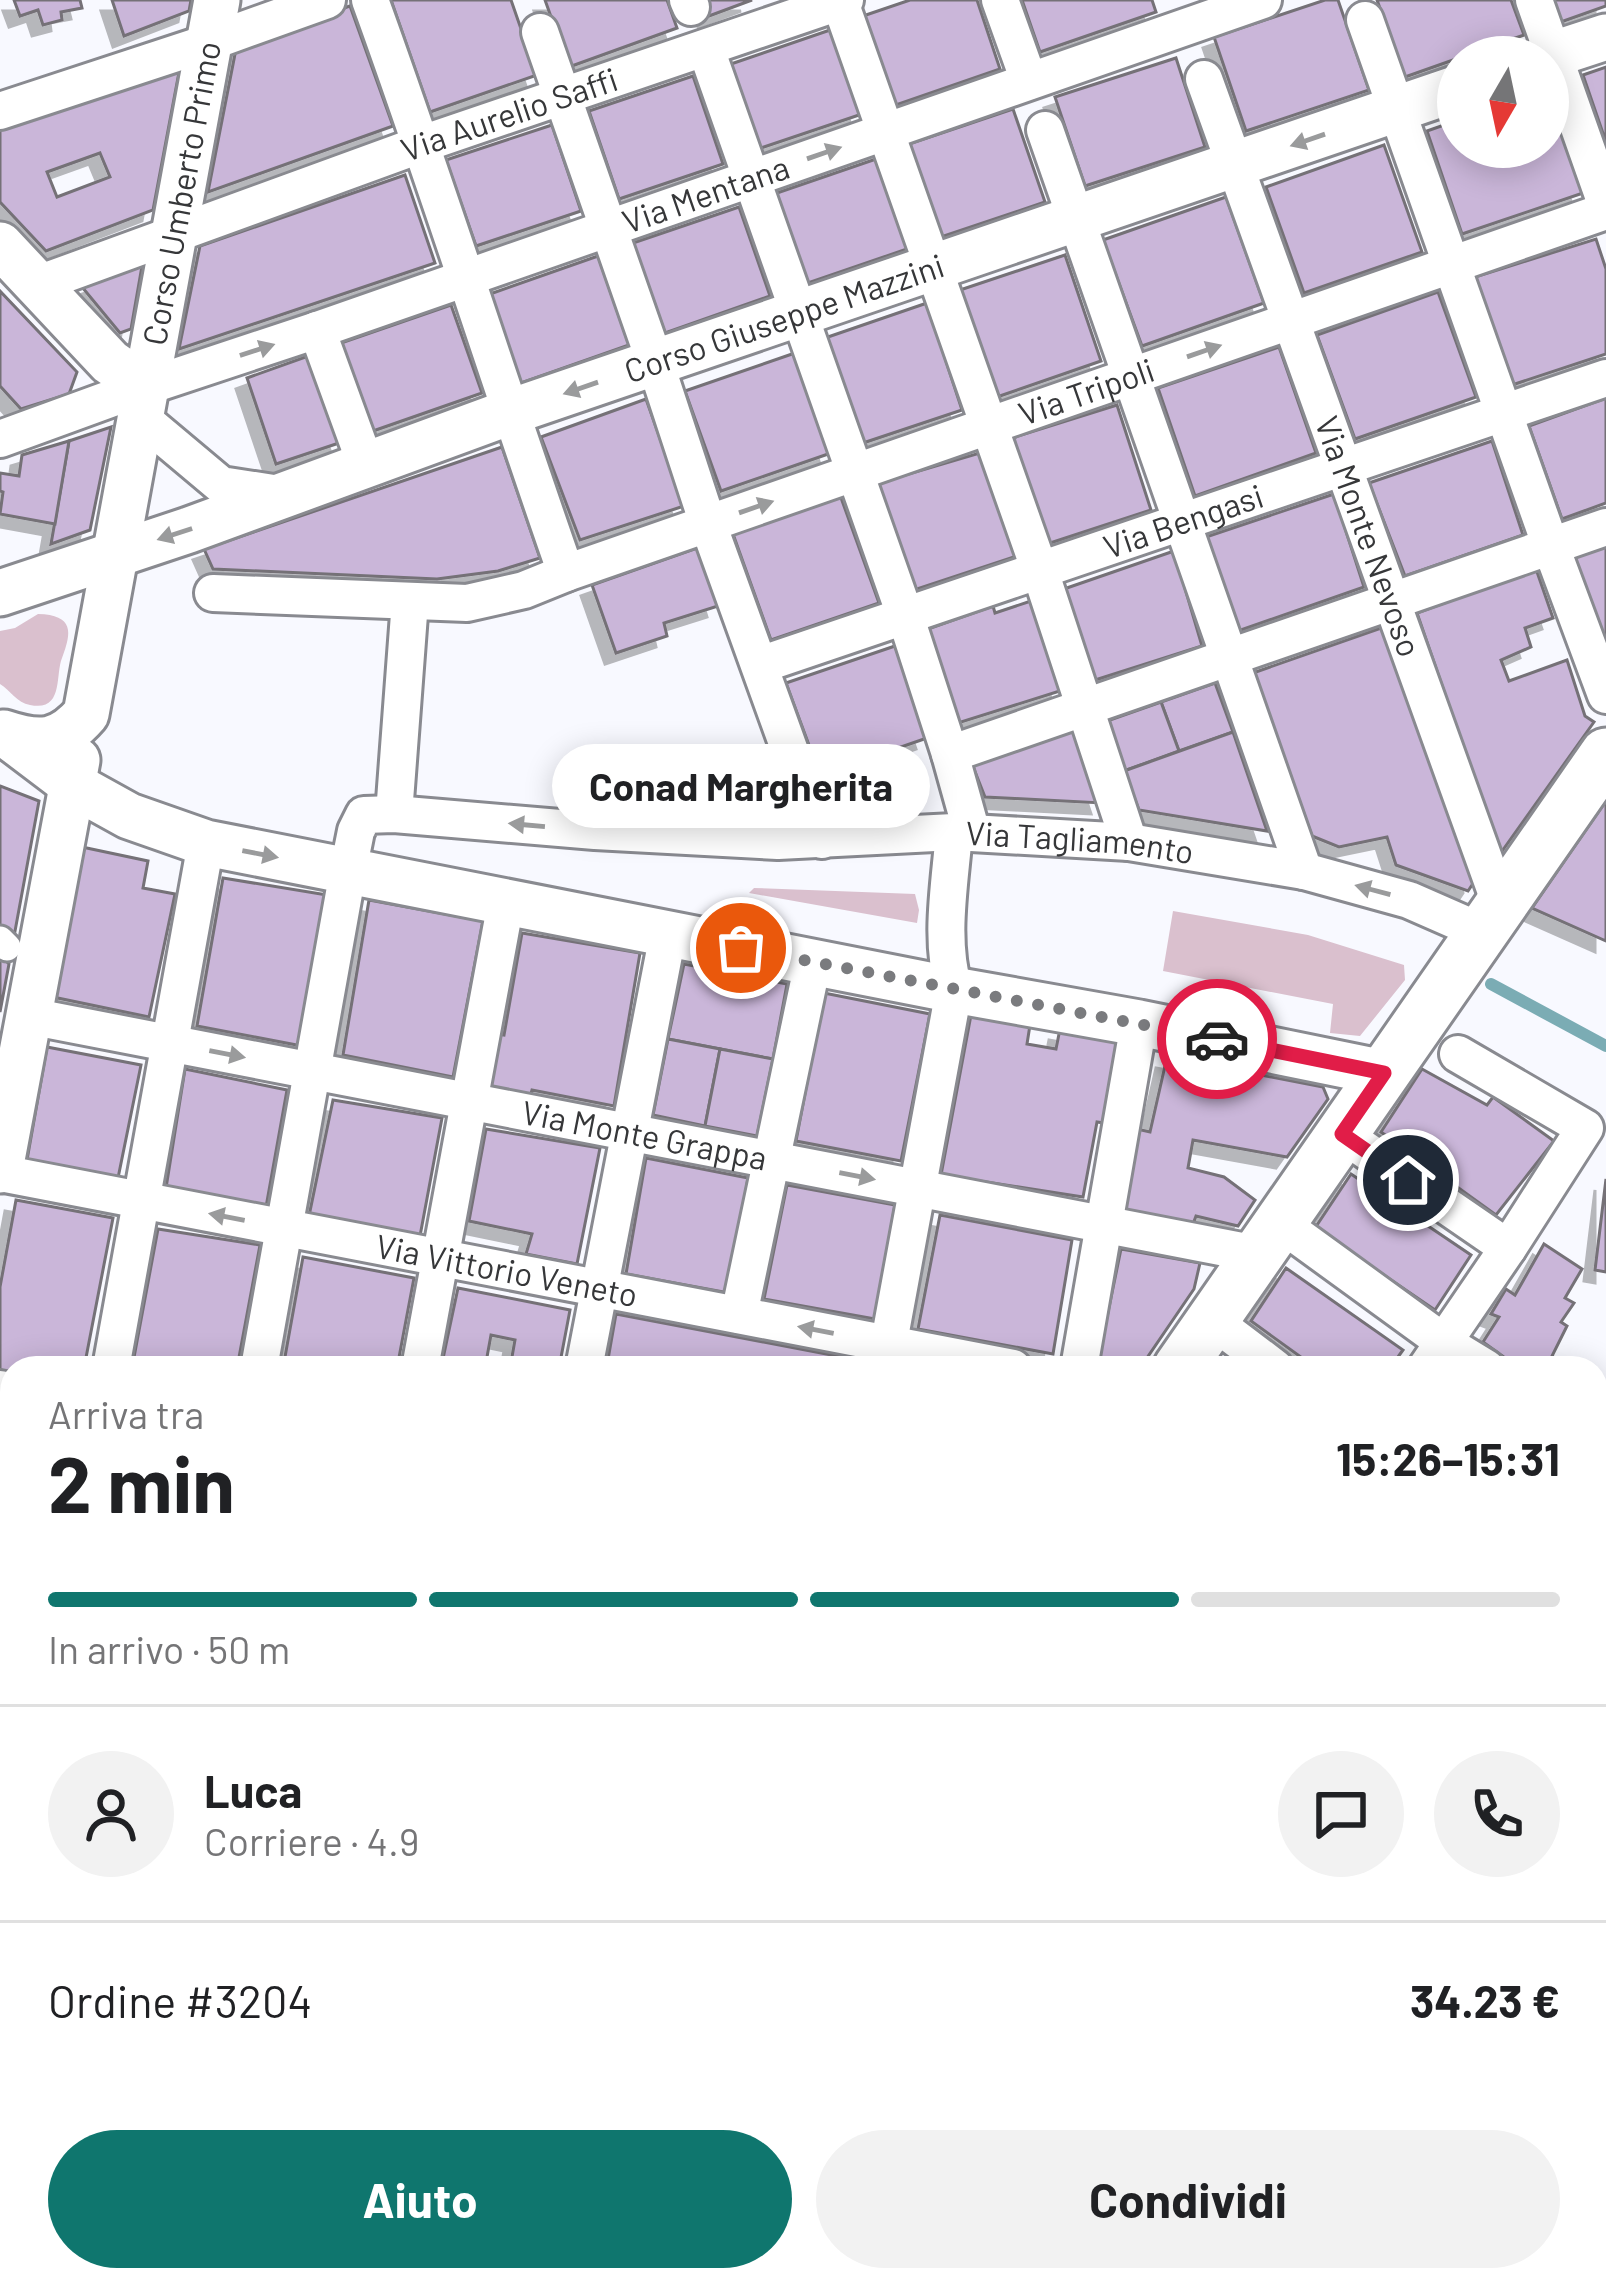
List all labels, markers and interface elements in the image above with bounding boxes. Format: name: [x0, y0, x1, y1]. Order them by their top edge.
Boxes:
north arrow: [1437, 36, 1569, 168]
map controls: [1437, 36, 1569, 168]
street label: Corso Umberto Primo: [133, 38, 228, 348]
street label: Via Aurelio Saffi: [395, 58, 622, 169]
one-way arrow: [1290, 132, 1326, 150]
one-way arrow: [806, 143, 842, 161]
street label: Via Mentana: [617, 146, 794, 241]
street label: Corso Giuseppe Mazzini: [619, 244, 949, 390]
one-way arrow: [239, 339, 276, 358]
one-way arrow: [1186, 341, 1223, 360]
street label: Via Tripoli: [1013, 349, 1159, 433]
one-way arrow: [563, 380, 599, 398]
street label: Via Monte Nevoso: [1308, 410, 1431, 662]
street label: Via Bengasi: [1098, 475, 1268, 566]
one-way arrow: [739, 497, 775, 515]
one-way arrow: [156, 526, 193, 545]
callout: Conad Margherita: [552, 744, 930, 828]
text: Conad Margherita: [589, 762, 893, 809]
street label: Via Tagliamento: [965, 812, 1197, 871]
one-way arrow: [508, 816, 545, 835]
one-way arrow: [241, 845, 279, 864]
one-way arrow: [1354, 880, 1391, 898]
pin: [690, 897, 792, 999]
icon: bag: [708, 915, 774, 981]
courier: [1157, 979, 1277, 1099]
icon: car: [1184, 1006, 1250, 1072]
one-way arrow: [208, 1045, 246, 1064]
street label: Via Monte Grappa: [519, 1091, 771, 1178]
pin: [1357, 1129, 1459, 1231]
icon: home: [1375, 1147, 1441, 1213]
one-way arrow: [839, 1167, 876, 1186]
one-way arrow: [207, 1207, 245, 1226]
street label: Via Vittorio Veneto: [373, 1225, 641, 1314]
one-way arrow: [797, 1320, 834, 1339]
text: Arriva tra: [48, 1390, 204, 1437]
text: 15:26–15:31: [1336, 1431, 1560, 1485]
text: 2 min: [48, 1435, 235, 1529]
text: In arrivo · 50 m: [48, 1625, 290, 1672]
button: person: [48, 1751, 174, 1877]
button: chat: [1278, 1751, 1404, 1877]
button: phone: [1434, 1751, 1560, 1877]
text: Luca: [204, 1763, 302, 1817]
text: Corriere · 4.9: [204, 1817, 419, 1864]
text: Ordine #3204: [48, 1973, 312, 2027]
text: 34.23 €: [1410, 1973, 1560, 2027]
button: Aiuto: [48, 2130, 792, 2268]
button: Condividi: [816, 2130, 1560, 2268]

